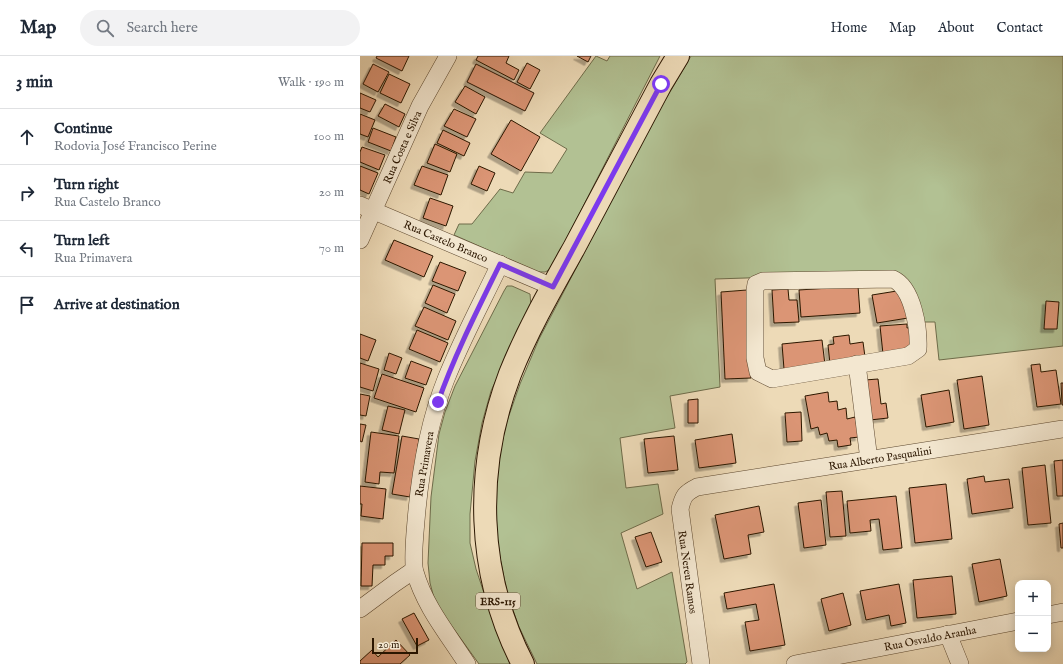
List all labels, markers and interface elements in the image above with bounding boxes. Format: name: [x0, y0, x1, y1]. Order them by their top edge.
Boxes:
search box: [80, 10, 360, 46]
text: Map: [20, 16, 56, 40]
icon: search: [94, 17, 116, 39]
text: Search here: [126, 18, 198, 37]
text: Home: [831, 19, 867, 37]
text: Map: [889, 19, 916, 37]
text: About: [938, 19, 974, 37]
text: Contact: [996, 19, 1043, 37]
text: 3 min: [16, 72, 53, 93]
text: Walk · 190 m: [278, 74, 344, 91]
route start: [652, 75, 670, 93]
street label: Rua Costa e Silva: [381, 109, 425, 186]
text: Continue: [54, 119, 112, 138]
icon: ahead: [16, 126, 38, 148]
text: 100 m: [314, 128, 344, 145]
text: Rodovia José Francisco Perine: [54, 138, 217, 155]
text: Turn right: [54, 175, 119, 194]
icon: right: [16, 182, 38, 204]
text: 20 m: [319, 184, 344, 201]
text: Rua Castelo Branco: [54, 194, 161, 211]
street label: Rua Castelo Branco: [401, 218, 490, 266]
text: Turn left: [54, 231, 110, 250]
icon: left: [16, 238, 38, 260]
text: 70 m: [319, 240, 344, 257]
text: Rua Primavera: [54, 250, 132, 267]
icon: arrive: [16, 294, 38, 316]
text: Arrive at destination: [54, 295, 180, 314]
route end: [429, 393, 447, 411]
street label: Rua Primavera: [412, 430, 438, 498]
street label: Rua Alberto Pasqualini: [828, 444, 933, 474]
street label: Rua Nereu Ramos: [674, 530, 700, 615]
map controls: [1015, 580, 1051, 652]
button: +: [1015, 580, 1051, 616]
road number: ERS-115: [476, 593, 520, 609]
button: −: [1015, 616, 1051, 652]
street label: Rua Osvaldo Aranha: [883, 623, 978, 655]
scale bar: [372, 636, 418, 655]
text: 20 m: [378, 638, 399, 652]

